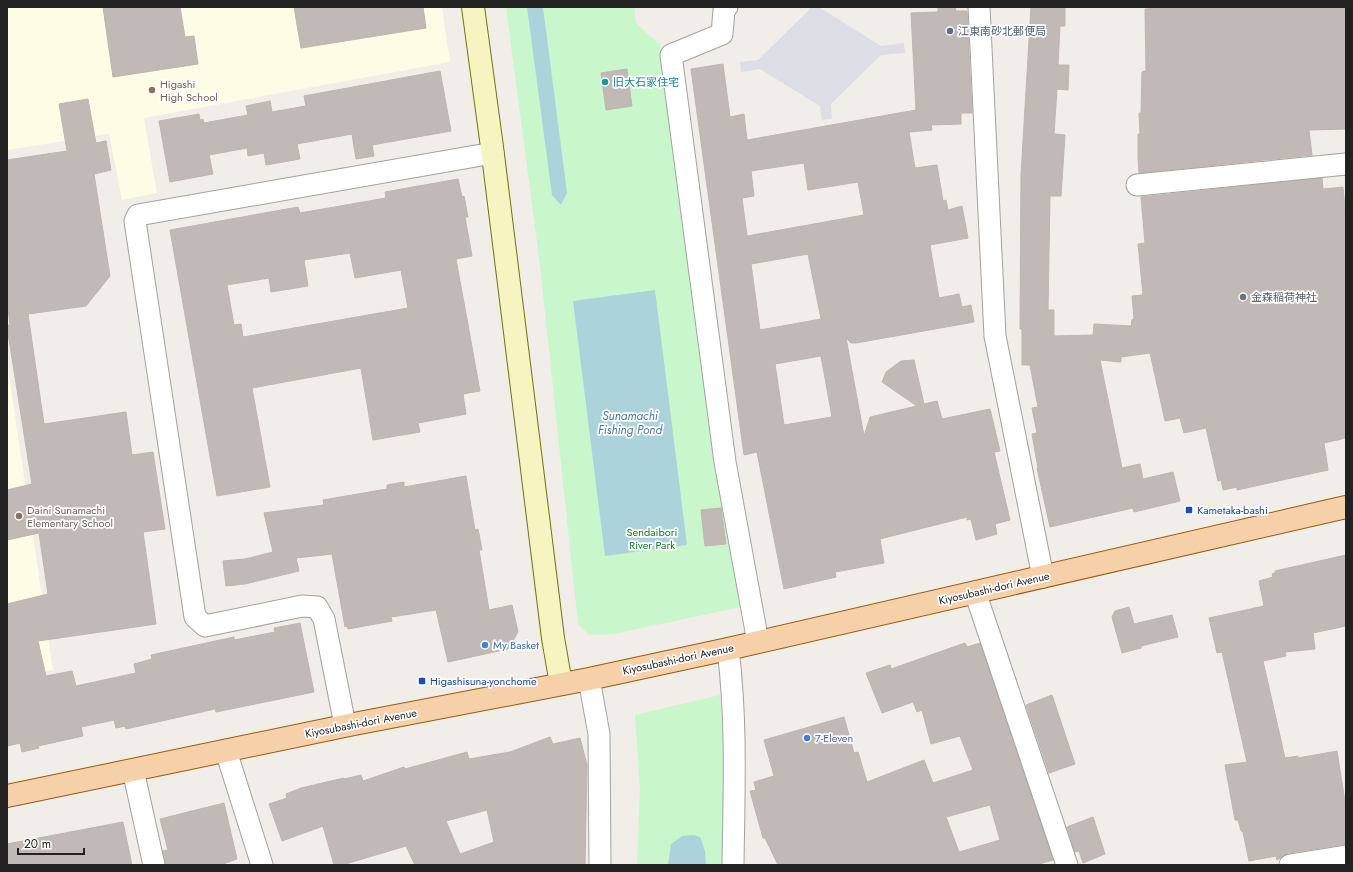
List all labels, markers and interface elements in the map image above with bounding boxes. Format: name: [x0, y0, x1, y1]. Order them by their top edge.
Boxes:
place label: 江東南砂北郵便局: [958, 23, 1046, 39]
marker: 江東南砂北郵便局: [945, 26, 955, 36]
place label: 旧大石家住宅: [613, 74, 679, 90]
place label: Higashi High School: [160, 76, 218, 105]
marker: 旧大石家住宅: [600, 77, 610, 87]
marker: Higashi High School: [147, 85, 157, 95]
place label: 金森稲荷神社: [1251, 289, 1317, 305]
marker: 金森稲荷神社: [1238, 292, 1248, 302]
water label: Sunamachi Fishing Pond: [598, 407, 663, 439]
place label: Daini Sunamachi Elementary School: [27, 502, 113, 531]
place label: Kametaka-bashi: [1197, 502, 1268, 518]
marker: Kametaka-bashi: [1184, 505, 1194, 515]
marker: Daini Sunamachi Elementary School: [14, 511, 24, 521]
park label: Sendaibori River Park: [627, 524, 678, 553]
street label: Kiyosubashi-dori Avenue: [937, 567, 1051, 609]
place label: My Basket: [493, 637, 539, 653]
street label: Kiyosubashi-dori Avenue: [621, 639, 735, 679]
marker: My Basket: [480, 640, 490, 650]
place label: Higashisuna-yonchome: [430, 673, 537, 689]
marker: Higashisuna-yonchome: [417, 676, 427, 686]
street label: Kiyosubashi-dori Avenue: [304, 704, 418, 742]
place label: 7-Eleven: [815, 730, 853, 746]
marker: 7-Eleven: [802, 733, 812, 743]
scale bar: [18, 830, 84, 856]
text: 20 m: [24, 835, 51, 853]

